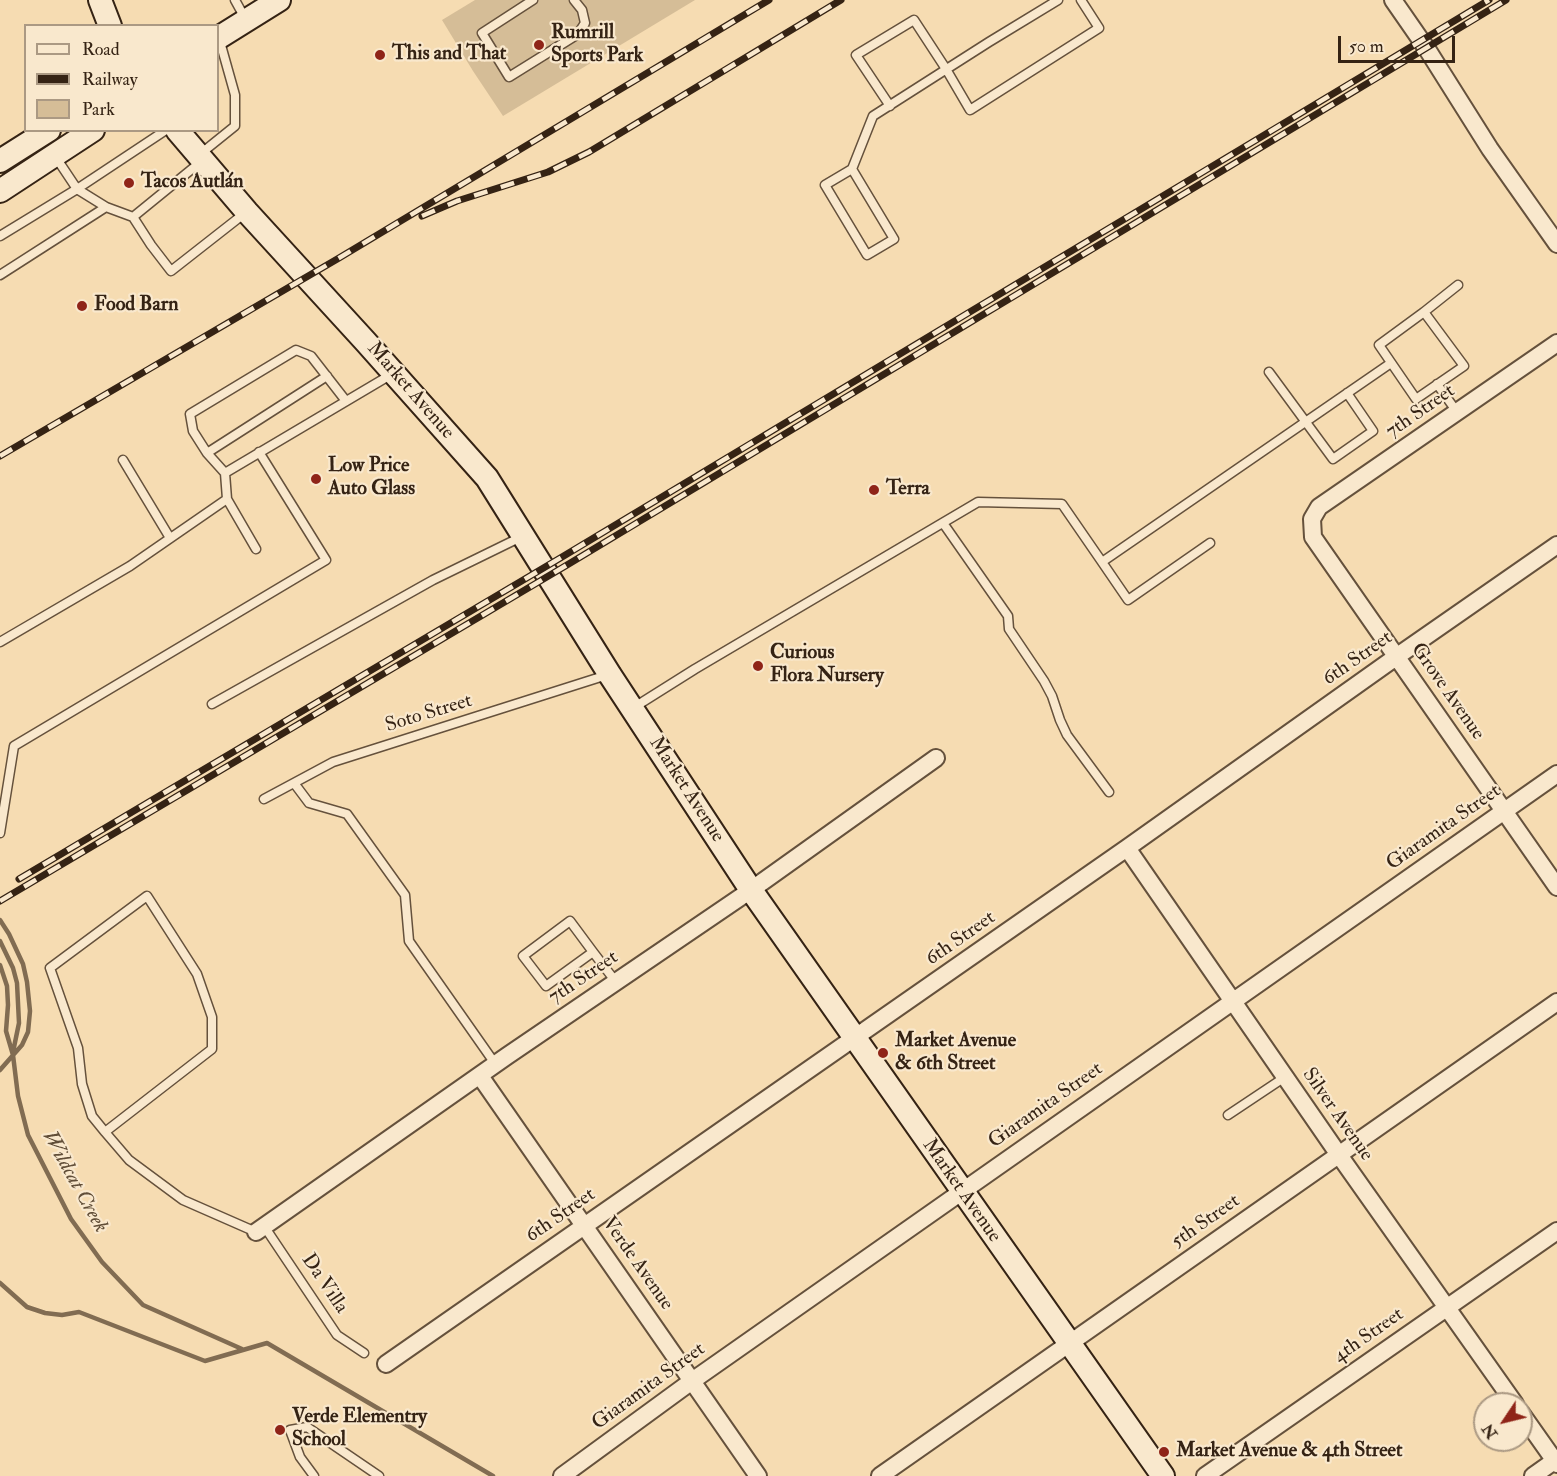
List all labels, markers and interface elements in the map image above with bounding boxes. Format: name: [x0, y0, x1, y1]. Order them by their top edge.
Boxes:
place label: Rumrill Sports Park: [551, 22, 643, 69]
legend: [24, 24, 219, 132]
scale bar: [1341, 24, 1458, 62]
text: 50 m: [1349, 35, 1384, 58]
text: Road: [82, 38, 120, 61]
marker: Rumrill Sports Park: [532, 38, 546, 52]
place label: This and That: [392, 43, 506, 67]
marker: This and That: [373, 48, 387, 62]
text: Railway: [82, 68, 138, 91]
text: Park: [82, 98, 115, 121]
place label: Tacos Autlán: [141, 171, 244, 195]
marker: Tacos Autlán: [122, 176, 136, 190]
place label: Food Barn: [94, 294, 178, 318]
marker: Food Barn: [75, 299, 89, 313]
street label: Market Avenue: [361, 337, 459, 445]
street label: 7th Street: [1382, 380, 1460, 444]
place label: Low Price Auto Glass: [328, 455, 415, 502]
marker: Low Price Auto Glass: [309, 472, 323, 486]
place label: Terra: [886, 478, 930, 502]
marker: Terra: [867, 483, 881, 497]
street label: 6th Street: [1319, 626, 1397, 692]
street label: Grove Avenue: [1405, 639, 1489, 745]
place label: Curious Flora Nursery: [770, 642, 884, 689]
marker: Curious Flora Nursery: [751, 659, 765, 673]
street label: Soto Street: [383, 689, 475, 739]
street label: Market Avenue: [643, 733, 729, 847]
street label: Giaramita Street: [1382, 780, 1506, 876]
street label: 6th Street: [922, 906, 1000, 972]
street label: 7th Street: [545, 946, 623, 1010]
place label: Market Avenue & 6th Street: [895, 1030, 1016, 1077]
marker: Market Avenue & 6th Street: [876, 1046, 890, 1060]
street label: Giaramita Street: [984, 1058, 1108, 1154]
street label: Silver Avenue: [1296, 1064, 1378, 1166]
water label: Wildcat Creek: [36, 1126, 112, 1238]
street label: Market Avenue: [916, 1135, 1006, 1247]
street label: 6th Street: [522, 1183, 600, 1249]
street label: 5th Street: [1167, 1190, 1245, 1254]
street label: Verde Avenue: [596, 1213, 678, 1315]
street label: Da Villa: [295, 1250, 353, 1318]
street label: 4th Street: [1329, 1303, 1409, 1369]
street label: Giaramita Street: [588, 1338, 710, 1436]
north arrow: [1473, 1392, 1533, 1452]
place label: Verde Elementry School: [292, 1406, 427, 1453]
text: N: [1478, 1420, 1502, 1443]
marker: Verde Elementry School: [273, 1423, 287, 1437]
place label: Market Avenue & 4th Street: [1176, 1440, 1402, 1464]
marker: Market Avenue & 4th Street: [1157, 1445, 1171, 1459]

